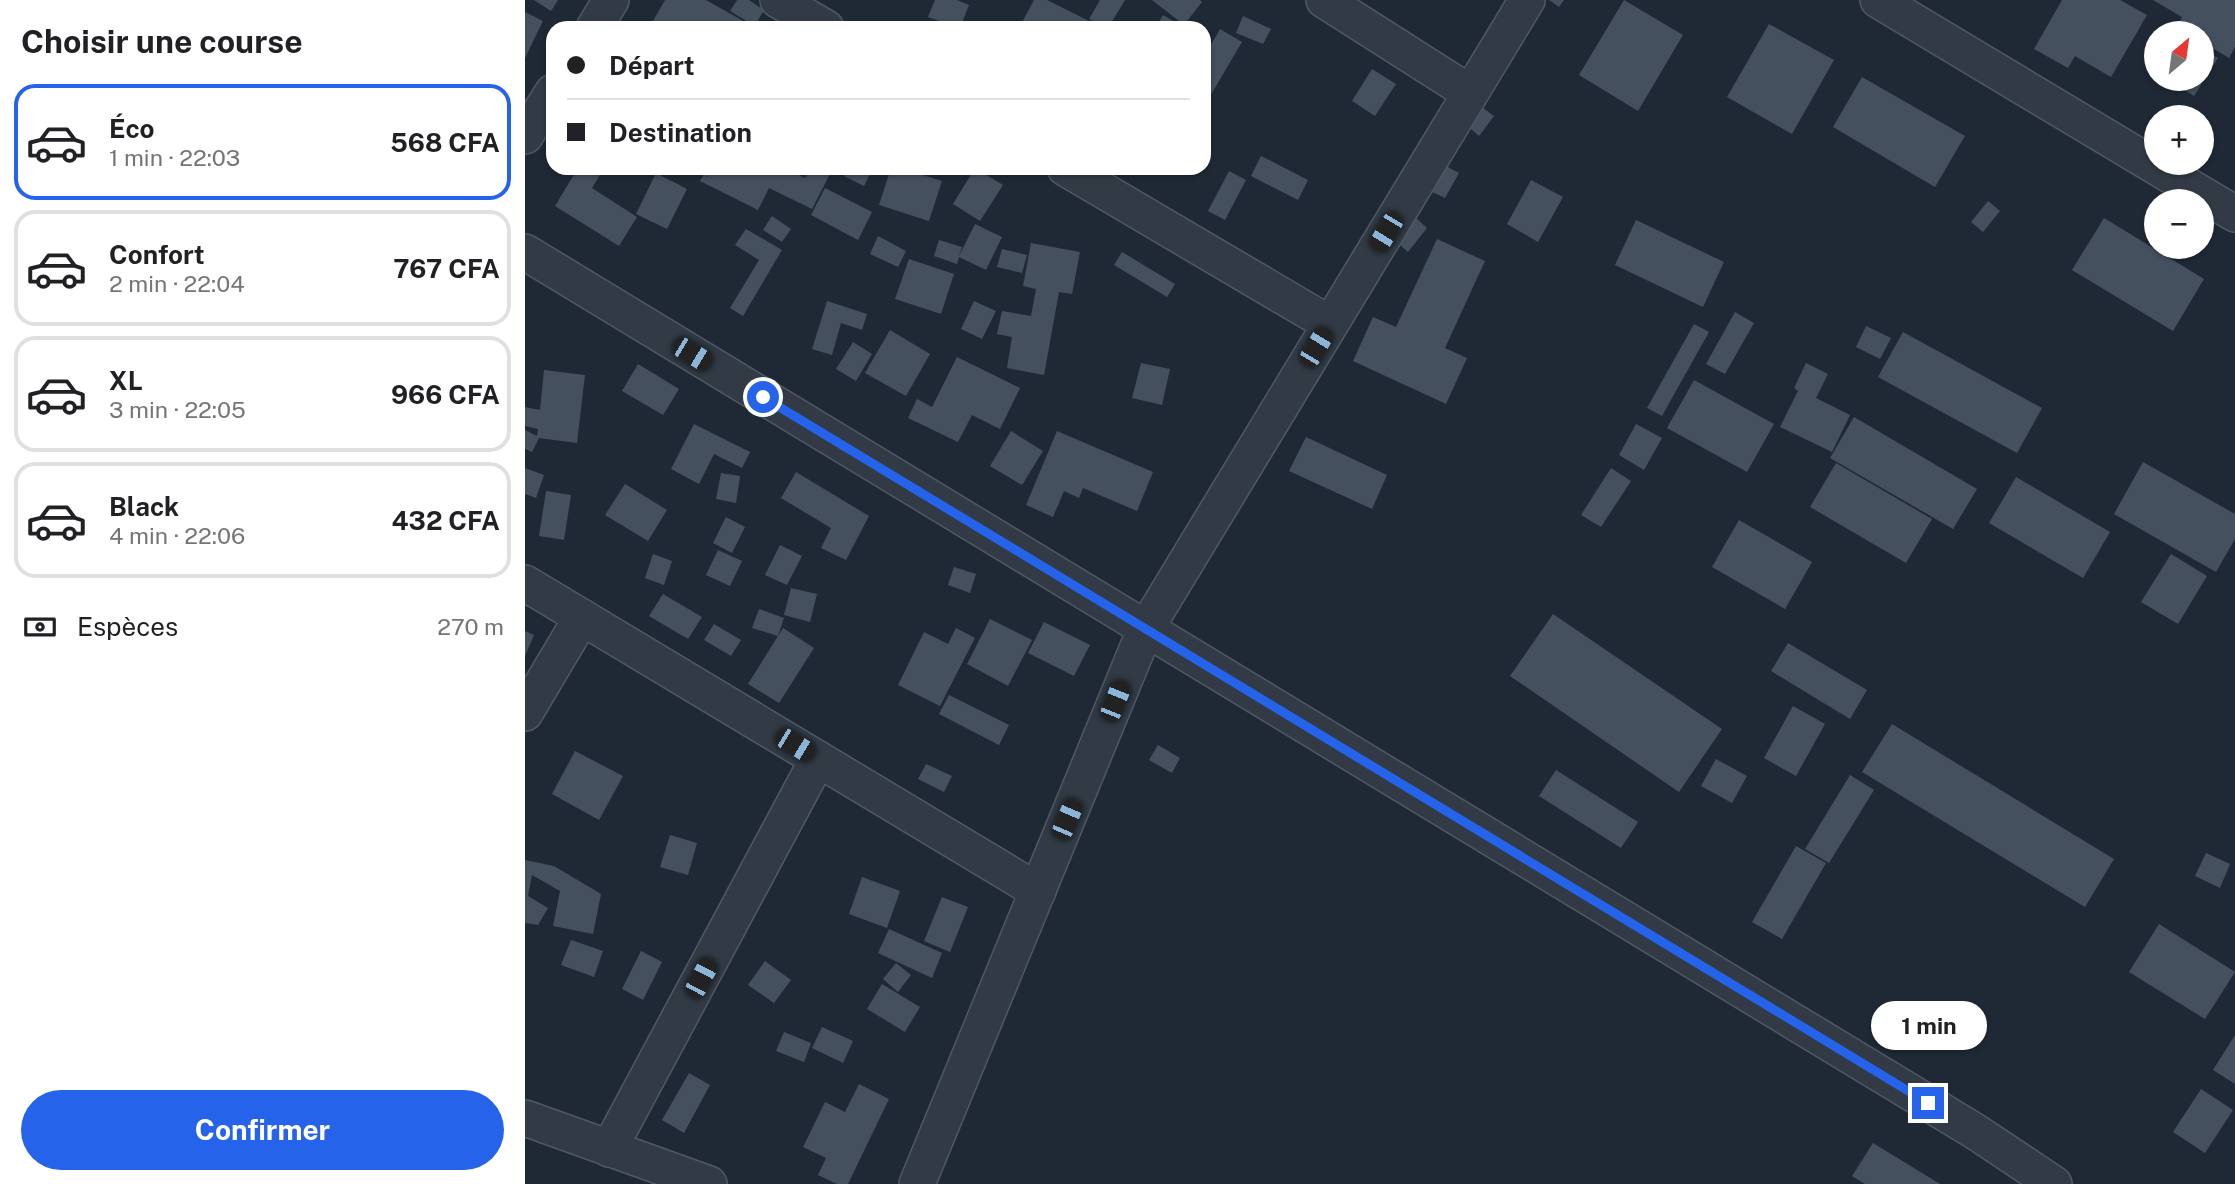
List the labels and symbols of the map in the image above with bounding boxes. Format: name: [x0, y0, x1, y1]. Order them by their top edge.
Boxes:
north arrow: [2144, 21, 2214, 91]
car: [1367, 209, 1406, 255]
car: [1297, 324, 1336, 370]
car: [669, 334, 716, 374]
route start: [747, 381, 779, 413]
car: [1098, 678, 1133, 724]
car: [772, 725, 819, 765]
car: [1050, 796, 1085, 842]
car: [682, 955, 721, 1001]
callout: 1 min: [1870, 1002, 1986, 1050]
route end: [1912, 1087, 1944, 1119]

